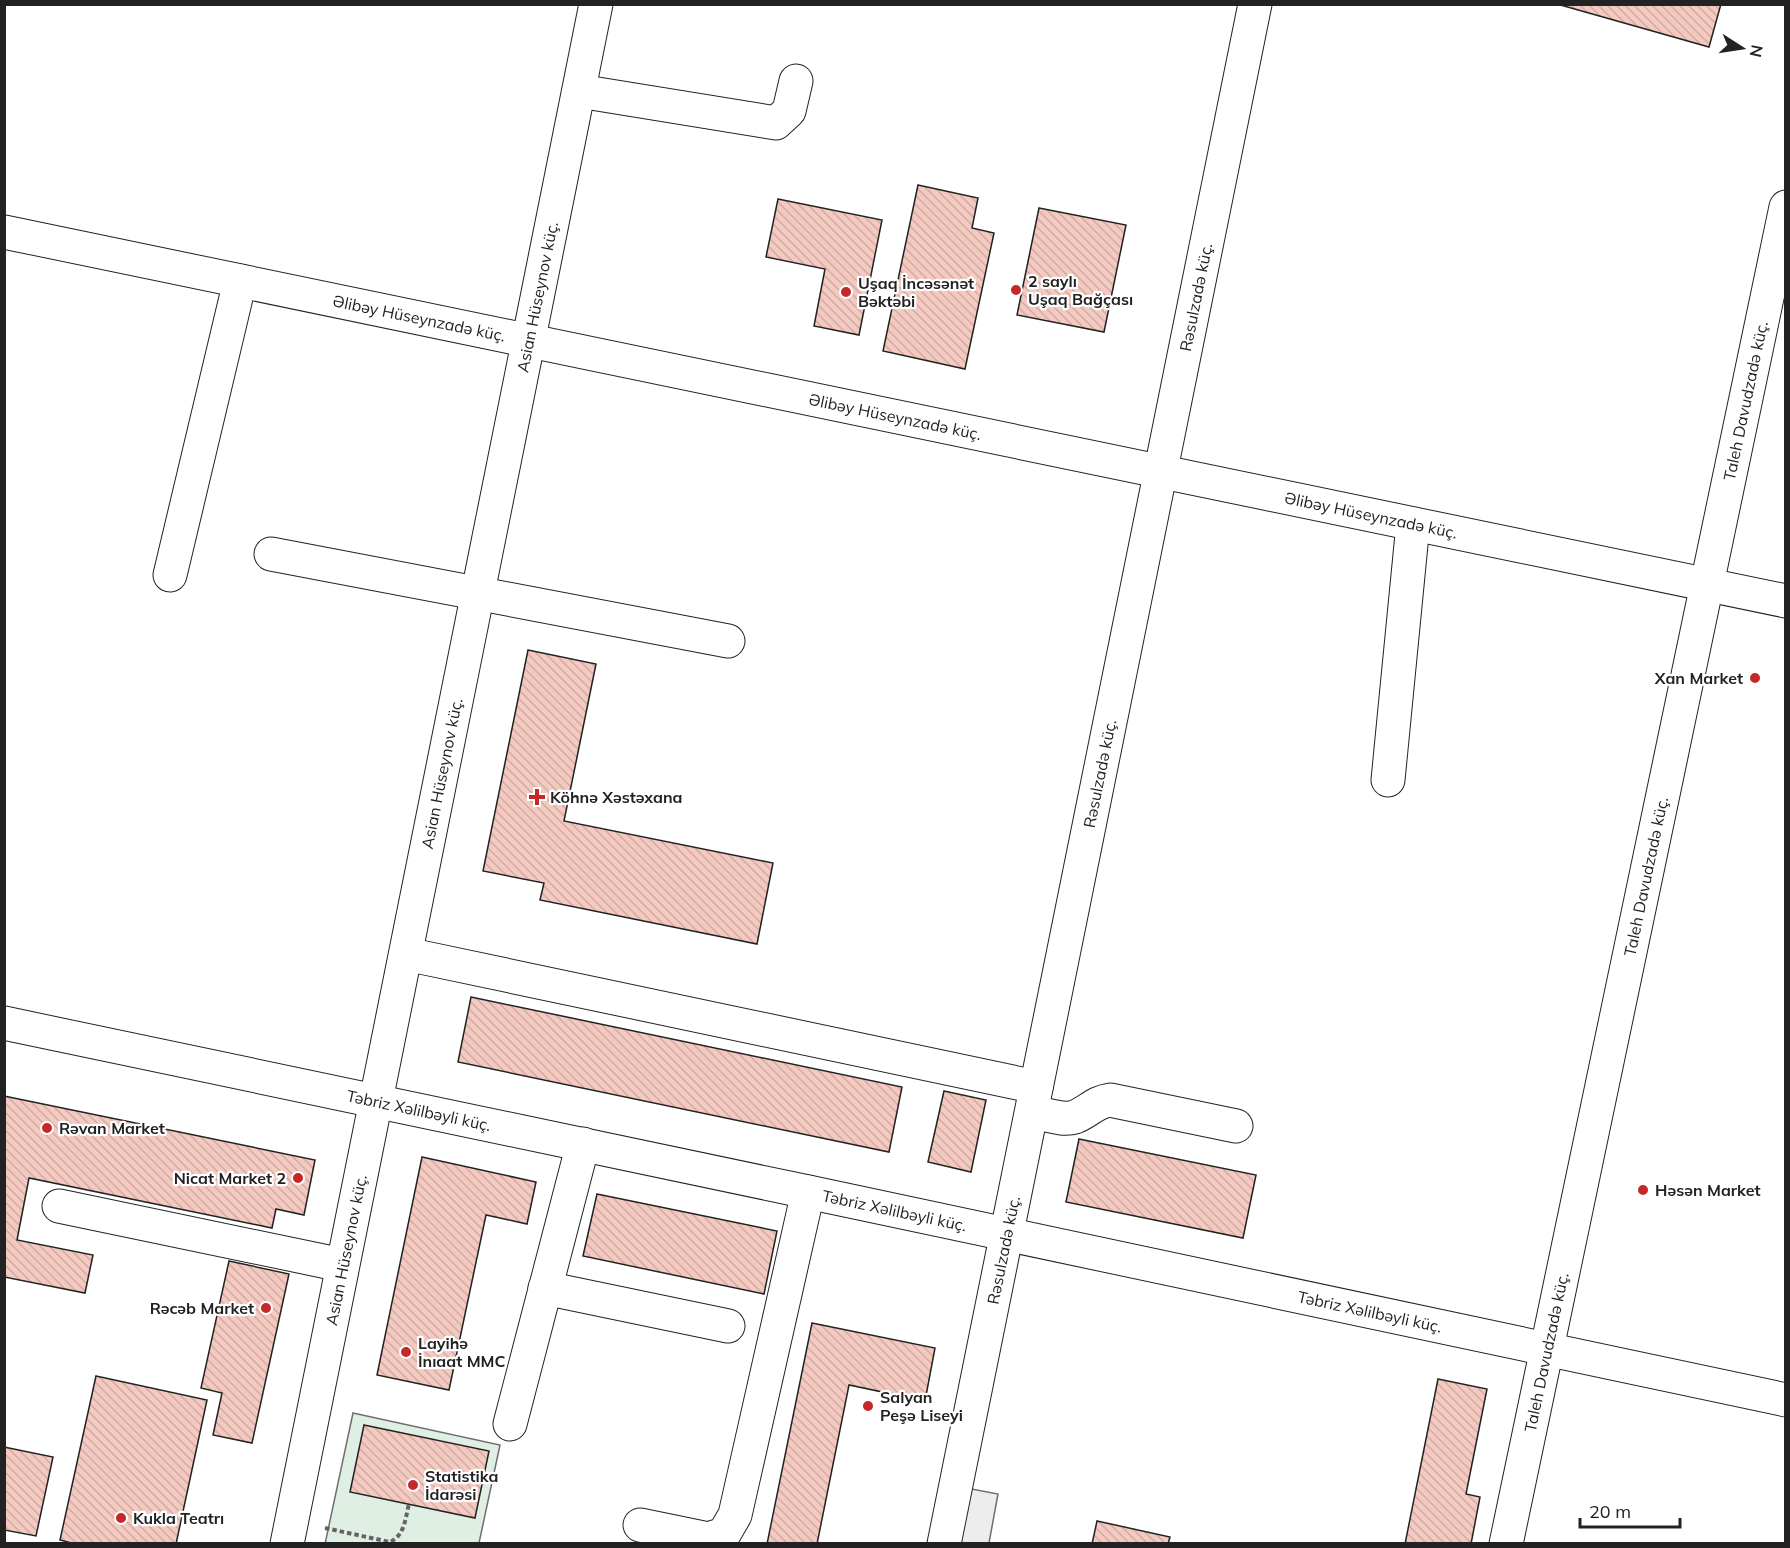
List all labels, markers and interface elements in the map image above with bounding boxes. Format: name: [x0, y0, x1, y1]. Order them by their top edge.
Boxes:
north arrow: [1712, 18, 1772, 78]
text: N: [1746, 43, 1768, 59]
street label: Asian Hüseynov küç.: [512, 220, 562, 374]
street label: Rəsulzadə küç.: [1175, 241, 1217, 353]
place label: 2 saylı Uşaq Bağçası: [1028, 271, 1133, 309]
place label: Uşaq İncəsənət Bəktəbi: [858, 273, 974, 311]
marker: 2 saylı Uşaq Bağçası: [1009, 283, 1023, 297]
marker: Uşaq İncəsənət Bəktəbi: [839, 285, 853, 299]
street label: Əlibəy Hüseynzadə küç.: [331, 290, 507, 346]
street label: Taleh Davudzadə küç.: [1719, 319, 1772, 482]
street label: Əlibəy Hüseynzadə küç.: [807, 389, 983, 444]
street label: Əlibəy Hüseynzadə küç.: [1283, 487, 1459, 543]
place label: Xan Market: [1654, 668, 1743, 688]
marker: Xan Market: [1748, 671, 1762, 685]
street label: Asian Hüseynov küç.: [417, 696, 467, 851]
street label: Rəsulzadə küç.: [1079, 718, 1120, 830]
place label: Köhnə Xəstəxana: [550, 787, 682, 807]
marker: Köhnə Xəstəxana: [528, 788, 546, 806]
street label: Taleh Davudzadə küç.: [1619, 795, 1672, 958]
street label: Təbriz Xəlilbəyli küç.: [345, 1085, 493, 1135]
place label: Rəvan Market: [59, 1118, 165, 1138]
marker: Rəvan Market: [40, 1121, 54, 1135]
place label: Nicat Market 2: [174, 1168, 286, 1188]
marker: Nicat Market 2: [291, 1171, 305, 1185]
street label: Asian Hüseynov küç.: [321, 1173, 371, 1327]
place label: Həsən Market: [1655, 1180, 1761, 1200]
marker: Həsən Market: [1636, 1183, 1650, 1197]
street label: Təbriz Xəlilbəyli küç.: [820, 1185, 969, 1235]
street label: Rəsulzadə küç.: [983, 1194, 1024, 1306]
street label: Taleh Davudzadə küç.: [1520, 1271, 1573, 1434]
street label: Təbriz Xəlilbəyli küç.: [1296, 1286, 1444, 1337]
place label: Rəcəb Market: [150, 1298, 254, 1318]
marker: Rəcəb Market: [259, 1301, 273, 1315]
place label: Layihə İnıaat MMC: [418, 1333, 505, 1371]
marker: Layihə İnıaat MMC: [399, 1345, 413, 1359]
place label: Salyan Peşə Liseyi: [880, 1387, 963, 1425]
marker: Salyan Peşə Liseyi: [861, 1399, 875, 1413]
place label: Statistika İdarəsi: [425, 1466, 498, 1504]
marker: Statistika İdarəsi: [406, 1478, 420, 1492]
scale bar: [1580, 1491, 1680, 1529]
text: 20 m: [1589, 1500, 1631, 1523]
place label: Kukla Teatrı: [133, 1508, 224, 1528]
marker: Kukla Teatrı: [114, 1511, 128, 1525]

